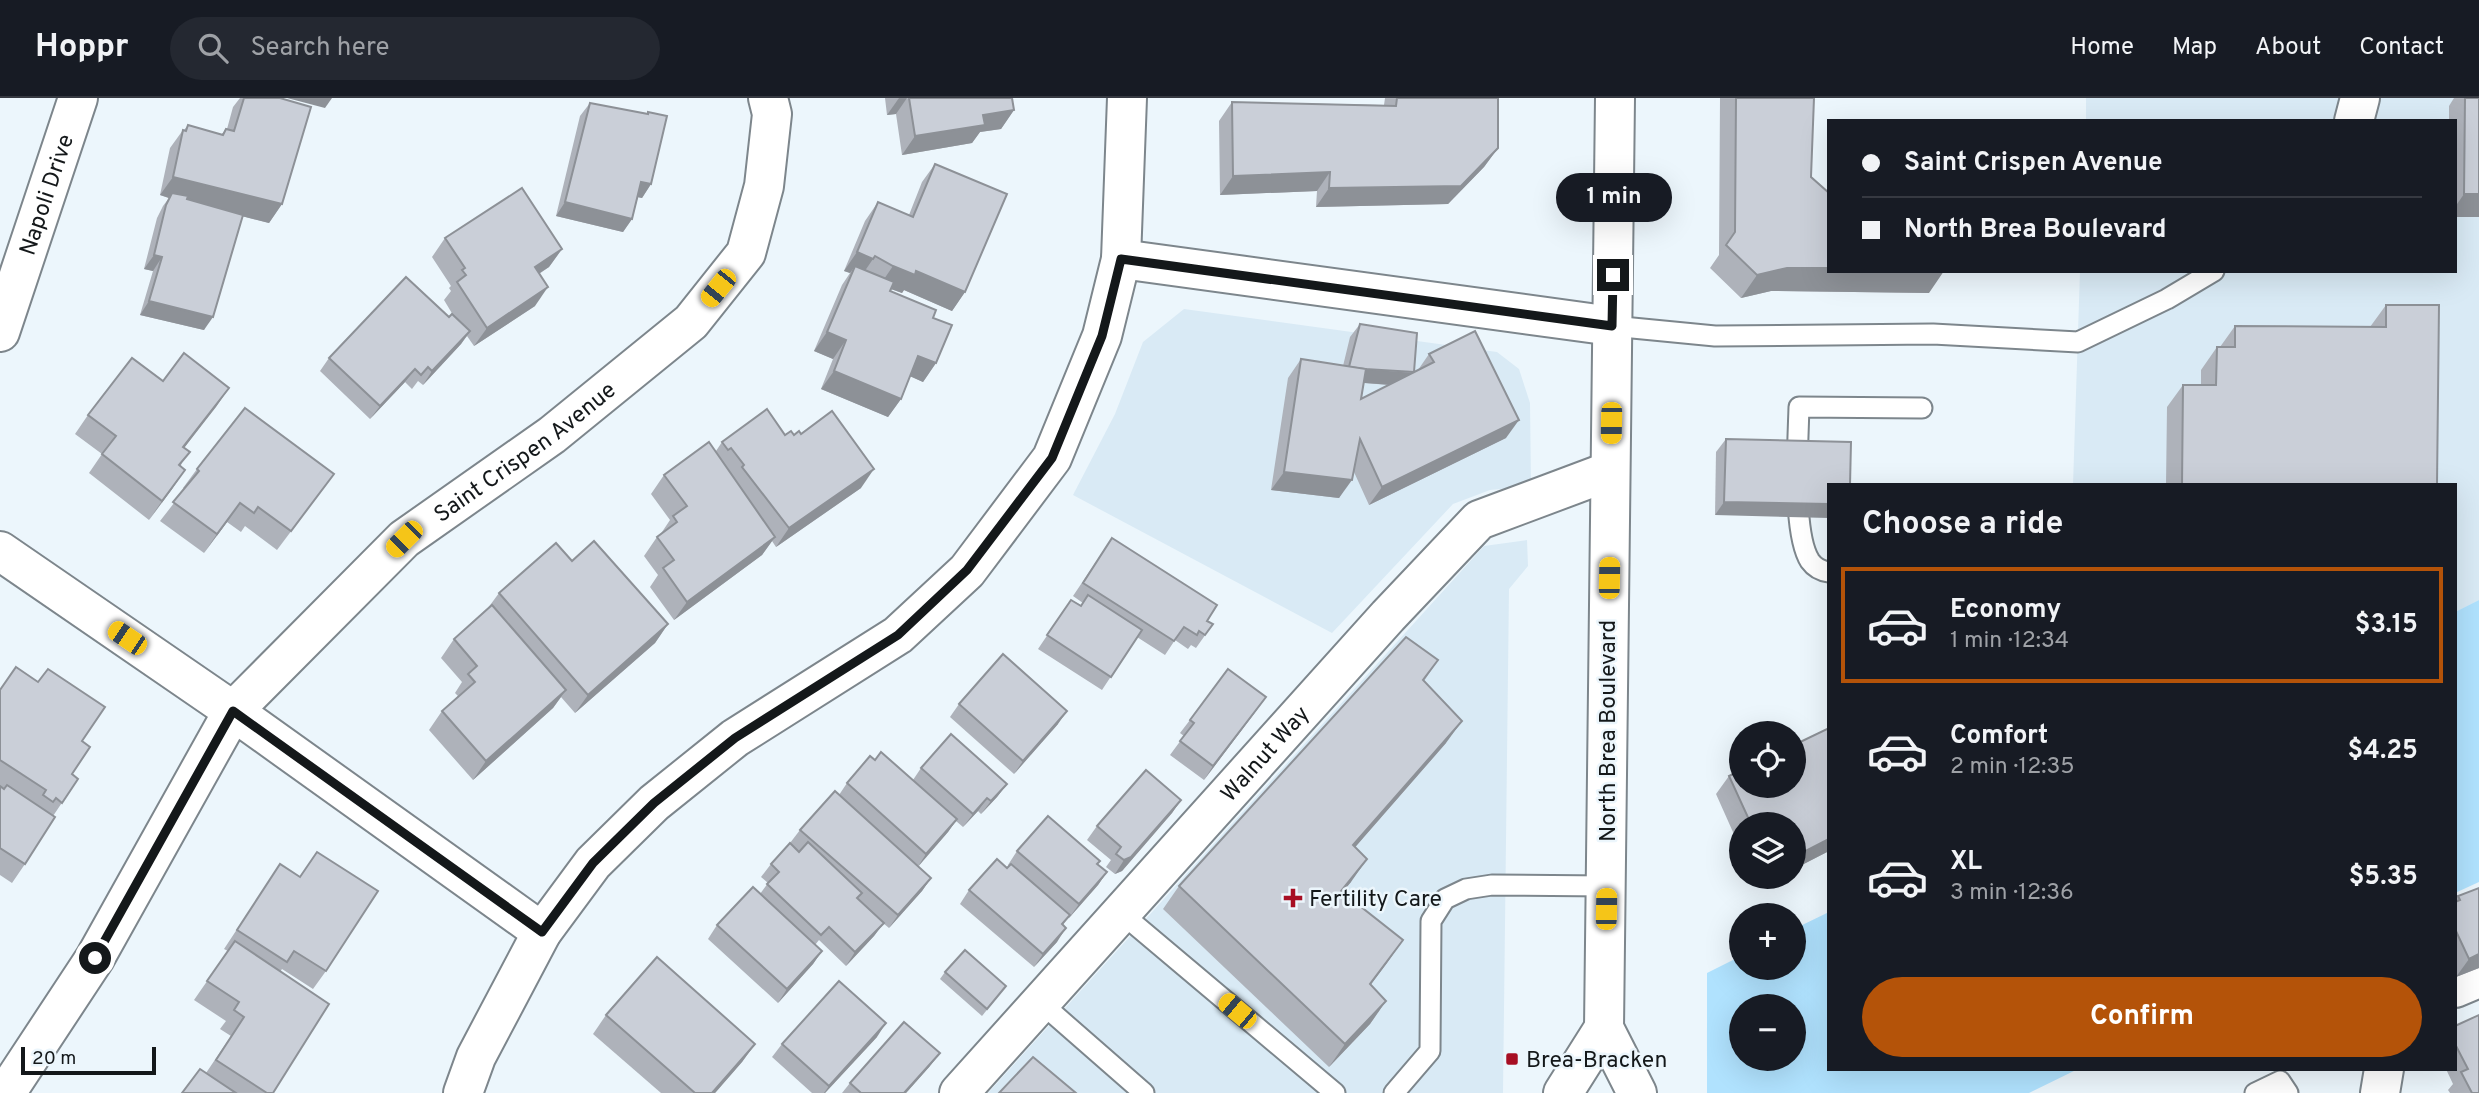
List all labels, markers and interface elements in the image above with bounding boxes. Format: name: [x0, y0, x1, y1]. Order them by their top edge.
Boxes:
search box: [170, 17, 660, 80]
text: Hoppr: [35, 27, 128, 69]
icon: search: [194, 29, 232, 67]
text: Search here: [250, 32, 389, 65]
text: Home: [2070, 33, 2134, 63]
text: Map: [2172, 33, 2217, 63]
text: About: [2255, 33, 2321, 63]
text: Contact: [2359, 33, 2444, 63]
street label: Napoli Drive: [15, 131, 82, 260]
text: Saint Crispen Avenue: [1904, 147, 2163, 180]
callout: 1 min: [1555, 174, 1671, 222]
text: 1 min: [1586, 183, 1642, 212]
text: North Brea Boulevard: [1904, 214, 2167, 247]
route end: [1597, 259, 1629, 291]
car: [697, 265, 740, 311]
street label: Saint Crispen Avenue: [429, 377, 623, 530]
car: [1601, 402, 1622, 444]
text: Choose a ride: [1862, 505, 2063, 545]
car: [382, 517, 427, 561]
car: [1599, 557, 1620, 599]
icon: car: [1866, 594, 1929, 657]
text: Economy: [1950, 594, 2061, 627]
text: $3.15: [2355, 609, 2418, 642]
car: [104, 618, 151, 658]
street label: North Brea Boulevard: [1595, 620, 1624, 842]
text: 1 min · 12:34: [1950, 627, 2069, 656]
street label: Walnut Way: [1216, 701, 1317, 809]
icon: car: [1866, 720, 1929, 783]
text: Comfort: [1950, 720, 2048, 753]
map controls: [1729, 721, 1806, 1071]
button: locate: [1729, 721, 1806, 798]
text: $4.25: [2348, 735, 2418, 768]
text: 2 min · 12:35: [1950, 753, 2075, 782]
button: layers: [1729, 812, 1806, 889]
icon: car: [1866, 846, 1929, 909]
text: XL: [1950, 846, 1982, 879]
text: $5.35: [2349, 861, 2418, 894]
text: 3 min · 12:36: [1950, 879, 2074, 908]
place label: Fertility Care: [1309, 886, 1442, 915]
marker: Fertility Care: [1283, 888, 1303, 908]
car: [1596, 888, 1617, 930]
button: +: [1729, 903, 1806, 980]
route start: [79, 942, 111, 974]
button: Confirm: [1862, 977, 2422, 1057]
car: [1215, 989, 1260, 1033]
button: −: [1729, 994, 1806, 1071]
scale bar: [21, 1044, 156, 1076]
text: 20 m: [32, 1047, 76, 1071]
place label: Brea-Bracken: [1526, 1047, 1667, 1076]
marker: Brea-Bracken: [1504, 1051, 1520, 1067]

